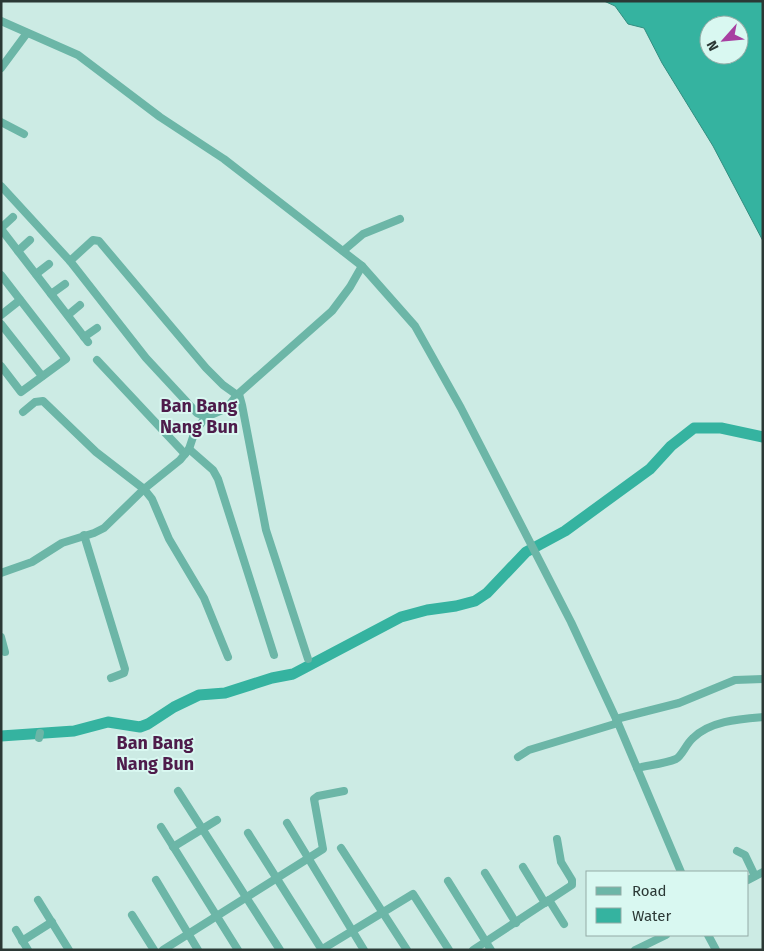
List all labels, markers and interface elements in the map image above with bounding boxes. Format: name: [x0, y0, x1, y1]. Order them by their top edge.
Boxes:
north arrow: [699, 15, 749, 65]
text: N: [703, 38, 723, 54]
district label: Ban Bang Nang Bun: [160, 395, 238, 438]
district label: Ban Bang Nang Bun: [116, 732, 194, 775]
legend: [586, 871, 749, 936]
text: Road: [632, 882, 667, 900]
text: Water: [632, 907, 671, 925]

